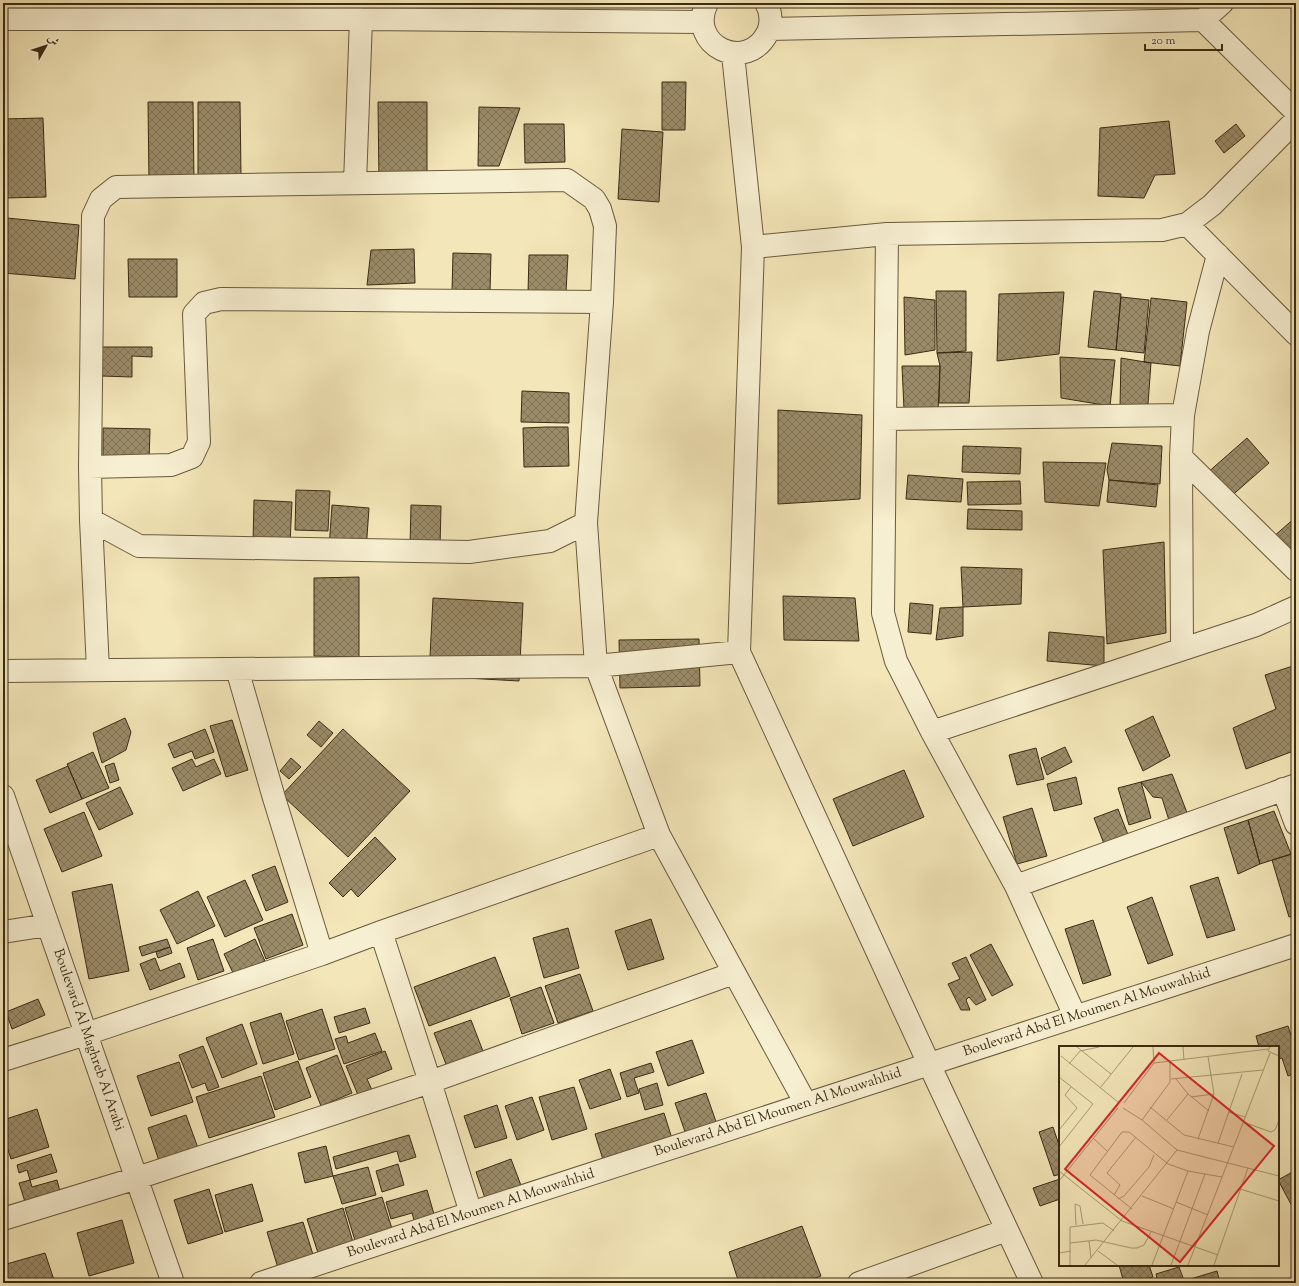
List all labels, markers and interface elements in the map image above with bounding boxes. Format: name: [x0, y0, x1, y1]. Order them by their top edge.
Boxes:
north arrow: [26, 26, 66, 66]
scale bar: [1145, 26, 1222, 52]
text: ش: [43, 31, 63, 50]
text: 20 m: [1151, 32, 1176, 50]
street label: Boulevard Al Maghreb Al Arabi: [47, 946, 129, 1134]
street label: Boulevard Abd El Moumen Al Mouwahhid: [961, 963, 1213, 1063]
inset map: [1059, 1046, 1279, 1266]
street label: Boulevard Abd El Moumen Al Mouwahhid: [652, 1063, 904, 1163]
street label: Boulevard Abd El Moumen Al Mouwahhid: [345, 1164, 597, 1264]

